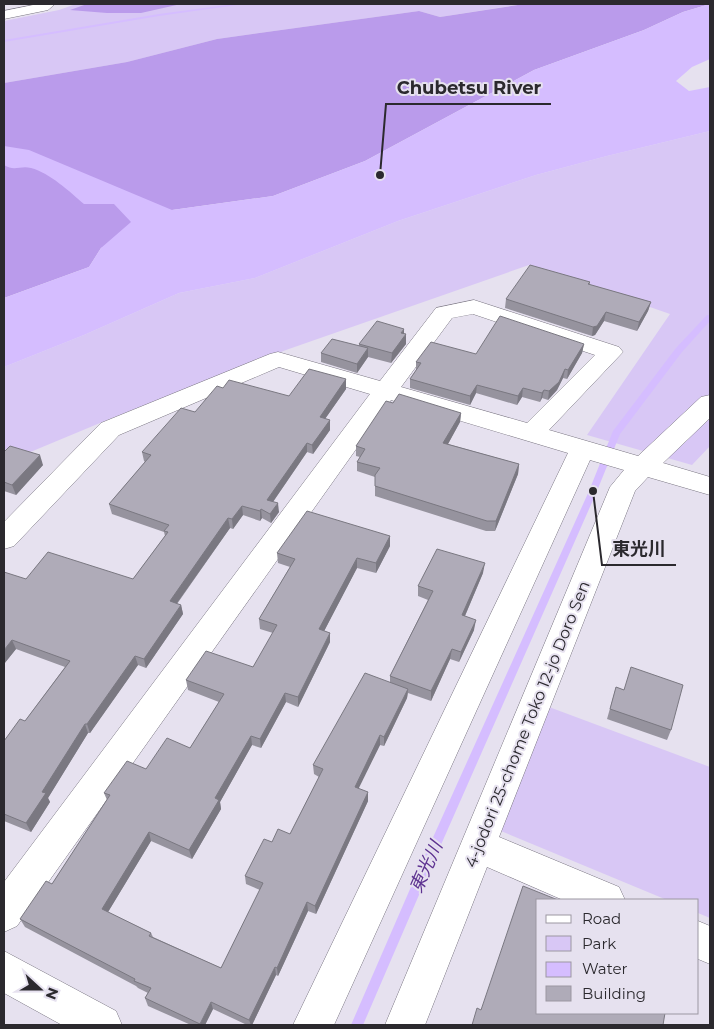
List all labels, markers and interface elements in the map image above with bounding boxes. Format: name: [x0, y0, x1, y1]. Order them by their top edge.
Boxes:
callout: Chubetsu River: [386, 71, 551, 104]
text: Chubetsu River: [397, 77, 542, 99]
callout: 東光川: [602, 532, 676, 565]
text: 東光川: [612, 538, 666, 560]
street label: 4-jodori 25-chome Toko 12-jo Doro Sen: [461, 578, 594, 870]
water label: 東光川: [405, 836, 448, 896]
legend: [536, 899, 699, 1014]
text: Road: [582, 909, 621, 928]
text: Park: [582, 934, 616, 953]
text: Water: [582, 959, 628, 978]
north arrow: [15, 964, 65, 1014]
text: Building: [582, 984, 646, 1003]
text: N: [42, 985, 63, 1002]

